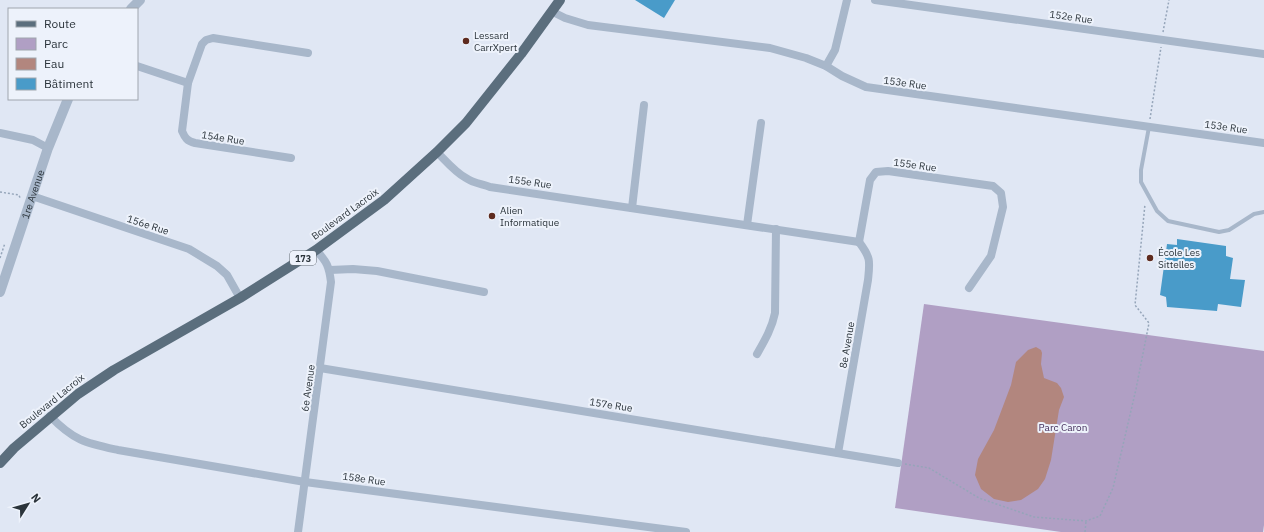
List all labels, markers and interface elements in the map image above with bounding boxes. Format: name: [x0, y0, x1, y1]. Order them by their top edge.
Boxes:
legend: [8, 8, 138, 100]
street label: 152e Rue: [1049, 8, 1094, 27]
text: Route: [44, 16, 76, 31]
place label: Lessard CarrXpert: [474, 29, 518, 54]
text: Parc: [44, 36, 68, 51]
marker: Lessard CarrXpert: [461, 36, 471, 46]
text: Eau: [44, 56, 64, 71]
street label: 153e Rue: [883, 74, 928, 93]
text: Bâtiment: [44, 76, 94, 91]
street label: 153e Rue: [1204, 118, 1249, 137]
street label: 154e Rue: [201, 128, 246, 148]
street label: 155e Rue: [893, 156, 938, 175]
street label: 1re Avenue: [18, 168, 47, 221]
street label: 155e Rue: [508, 173, 553, 192]
street label: Boulevard Lacroix: [309, 185, 381, 243]
place label: Alien Informatique: [500, 204, 560, 229]
marker: Alien Informatique: [487, 211, 497, 221]
street label: 156e Rue: [125, 212, 171, 238]
place label: École Les Sittelles: [1158, 246, 1200, 271]
road number: 173: [290, 251, 316, 265]
marker: École Les Sittelles: [1145, 253, 1155, 263]
street label: 8e Avenue: [836, 320, 858, 369]
street label: 6e Avenue: [298, 363, 318, 412]
street label: Boulevard Lacroix: [17, 371, 87, 431]
street label: 157e Rue: [589, 395, 634, 415]
park label: Parc Caron: [1039, 421, 1087, 434]
street label: 158e Rue: [342, 470, 387, 489]
north arrow: [8, 484, 48, 524]
text: N: [28, 491, 44, 505]

